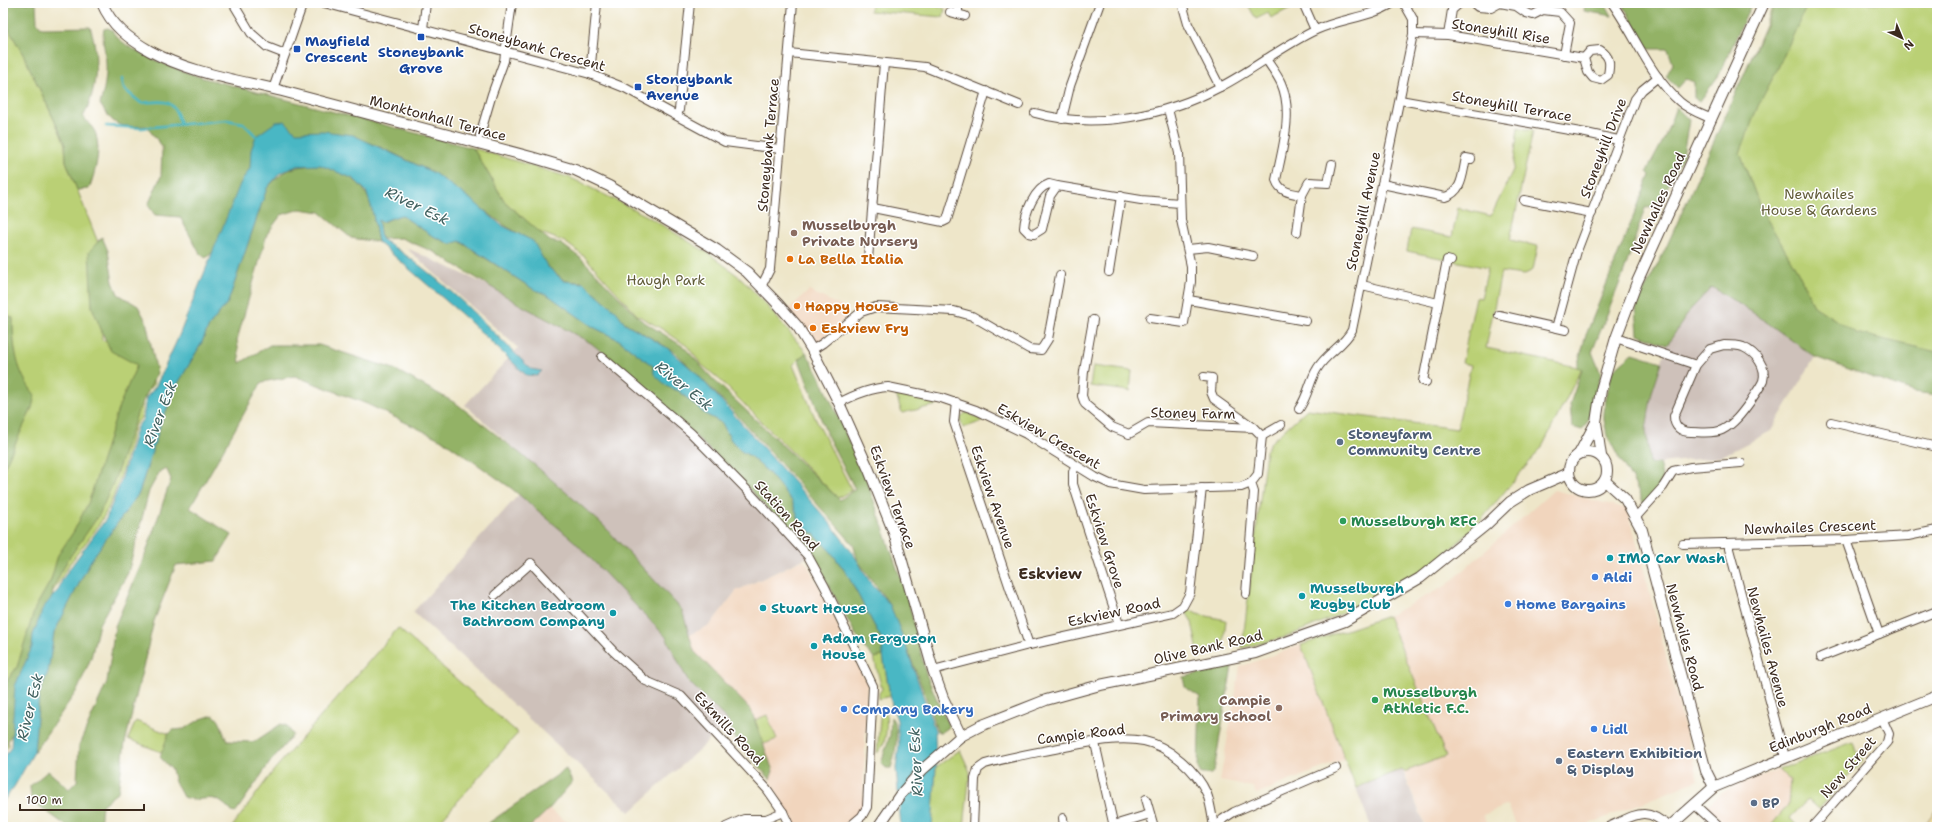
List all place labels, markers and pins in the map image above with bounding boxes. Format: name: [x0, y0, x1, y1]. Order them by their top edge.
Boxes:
place label: Mayfield Crescent: [305, 32, 370, 66]
marker: Stoneybank Grove: [416, 32, 426, 42]
place label: Stoneybank Grove: [378, 43, 464, 77]
marker: Mayfield Crescent: [292, 44, 302, 54]
place label: Stoneybank Avenue: [646, 70, 733, 104]
marker: Stoneybank Avenue: [633, 82, 643, 92]
place label: Musselburgh Private Nursery: [802, 216, 918, 250]
marker: Musselburgh Private Nursery: [789, 228, 799, 238]
place label: La Bella Italia: [798, 250, 904, 268]
marker: La Bella Italia: [785, 254, 795, 264]
place label: Happy House: [805, 297, 899, 315]
marker: Happy House: [792, 301, 802, 311]
place label: Eskview Fry: [821, 319, 909, 337]
marker: Eskview Fry: [808, 323, 818, 333]
place label: Stoneyfarm Community Centre: [1348, 425, 1481, 459]
marker: Stoneyfarm Community Centre: [1335, 437, 1345, 447]
place label: Musselburgh RFC: [1351, 512, 1477, 530]
marker: Musselburgh RFC: [1338, 516, 1348, 526]
place label: IMO Car Wash: [1618, 549, 1725, 567]
marker: IMO Car Wash: [1605, 553, 1615, 563]
place label: Aldi: [1603, 568, 1632, 586]
marker: Aldi: [1590, 572, 1600, 582]
place label: Musselburgh Rugby Club: [1310, 579, 1404, 613]
marker: Musselburgh Rugby Club: [1297, 591, 1307, 601]
place label: Home Bargains: [1516, 595, 1626, 613]
place label: The Kitchen Bedroom Bathroom Company: [450, 596, 605, 630]
place label: Stuart House: [771, 599, 867, 617]
marker: Home Bargains: [1503, 599, 1513, 609]
marker: Stuart House: [758, 603, 768, 613]
marker: The Kitchen Bedroom Bathroom Company: [608, 608, 618, 618]
place label: Adam Ferguson House: [822, 629, 936, 663]
marker: Adam Ferguson House: [809, 641, 819, 651]
place label: Musselburgh Athletic F.C.: [1383, 683, 1477, 717]
place label: Campie Primary School: [1160, 691, 1271, 725]
marker: Musselburgh Athletic F.C.: [1370, 695, 1380, 705]
place label: Company Bakery: [852, 700, 974, 718]
marker: Campie Primary School: [1274, 703, 1284, 713]
marker: Company Bakery: [839, 704, 849, 714]
place label: Lidl: [1602, 720, 1628, 738]
marker: Lidl: [1589, 724, 1599, 734]
place label: Eastern Exhibition & Display: [1567, 744, 1702, 778]
marker: Eastern Exhibition & Display: [1554, 756, 1564, 766]
place label: BP: [1762, 794, 1780, 812]
marker: BP: [1749, 798, 1759, 808]

